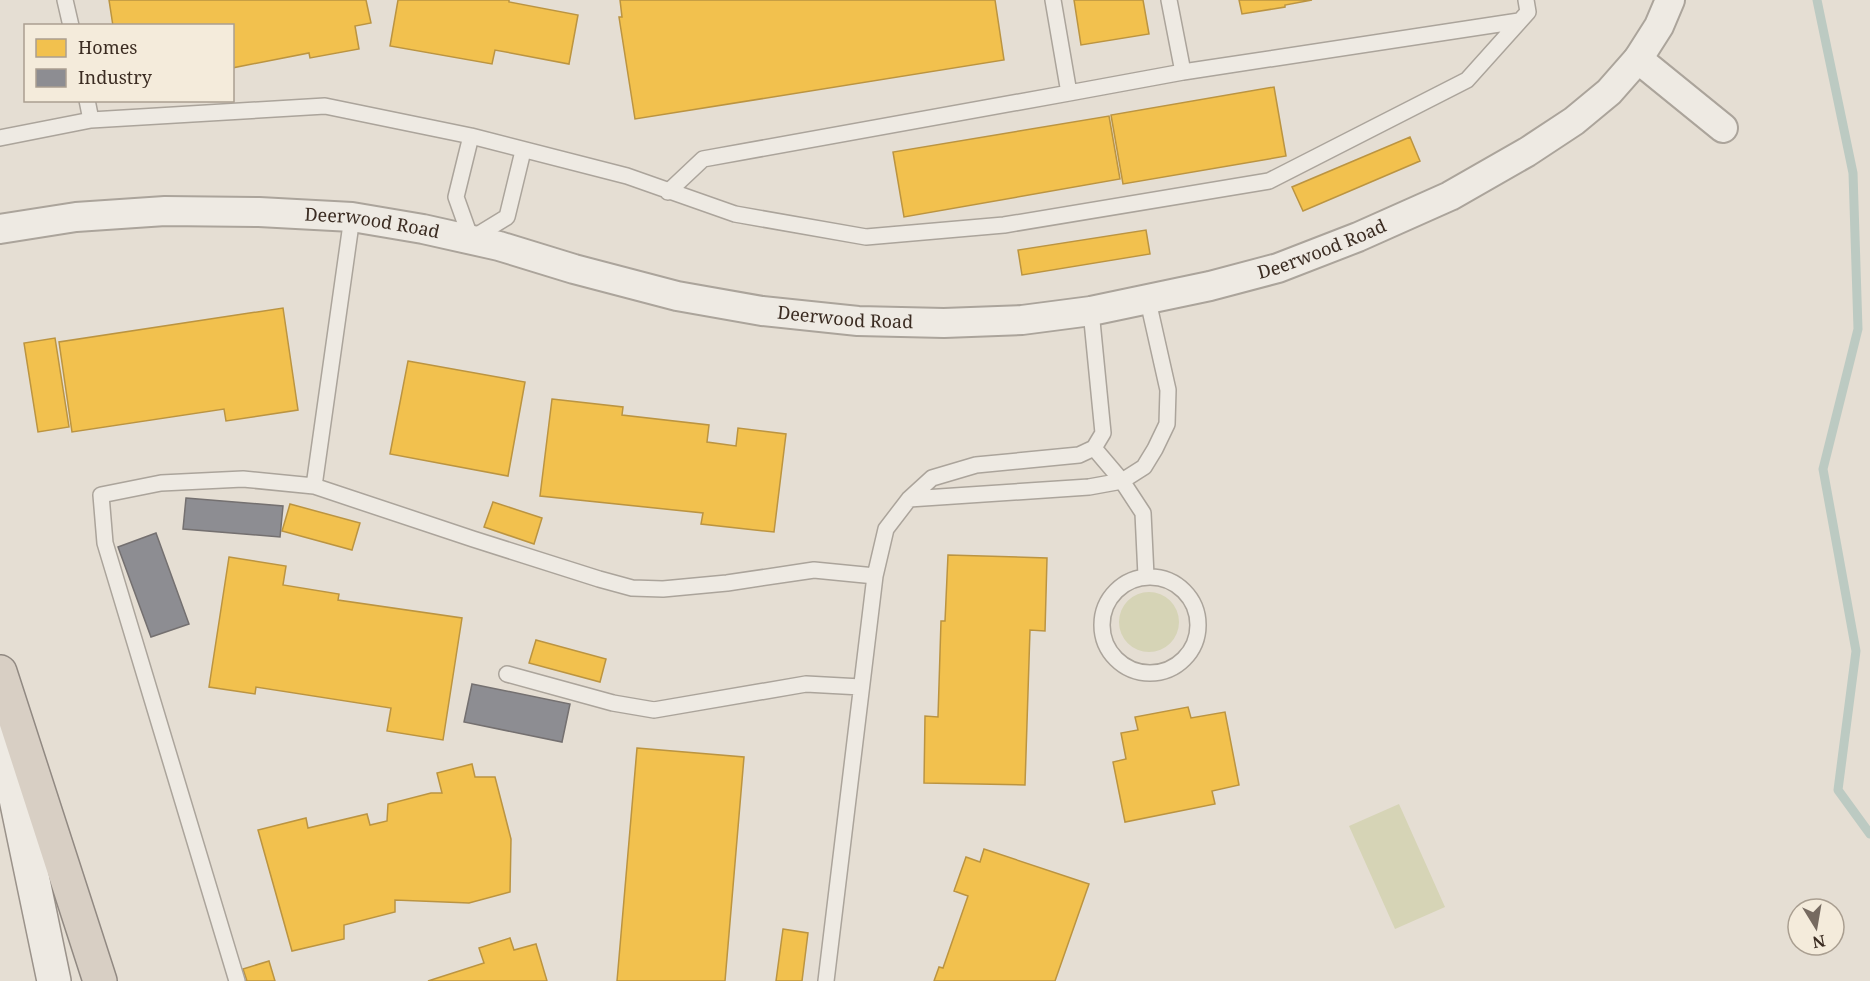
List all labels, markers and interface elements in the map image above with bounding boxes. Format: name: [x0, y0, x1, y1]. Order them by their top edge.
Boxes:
legend: [24, 24, 234, 102]
text: Homes: [78, 35, 137, 59]
text: Industry: [78, 65, 153, 89]
street label: Deerwood Road: [304, 201, 442, 243]
street label: Deerwood Road: [1255, 213, 1390, 284]
street label: Deerwood Road: [776, 300, 914, 333]
north arrow: [1786, 897, 1846, 957]
text: N: [1810, 930, 1827, 954]

